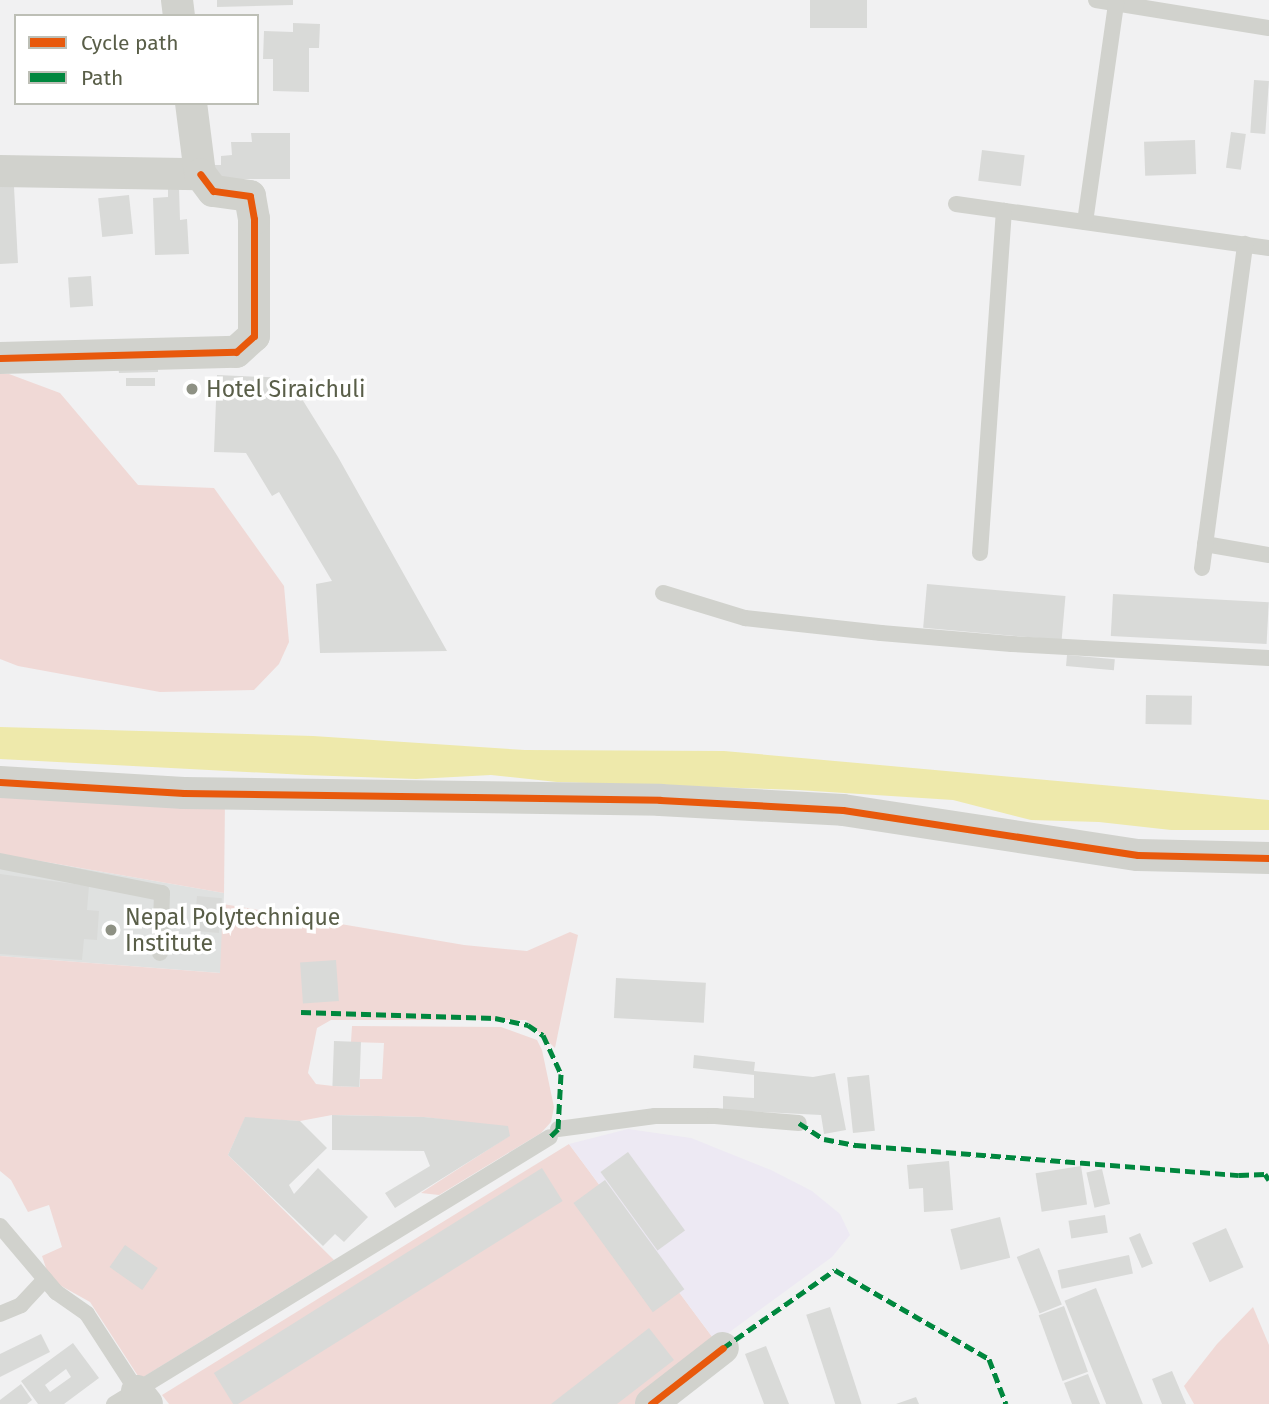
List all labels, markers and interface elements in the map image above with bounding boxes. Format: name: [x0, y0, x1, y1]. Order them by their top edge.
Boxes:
legend: [14, 14, 259, 105]
text: Cycle path: [81, 30, 179, 56]
text: Path: [81, 65, 123, 91]
place label: Hotel Siraichuli: [206, 375, 366, 403]
marker: Hotel Siraichuli: [184, 381, 200, 397]
place label: Nepal Polytechnique Institute: [125, 903, 340, 957]
marker: Nepal Polytechnique Institute: [103, 922, 119, 938]

